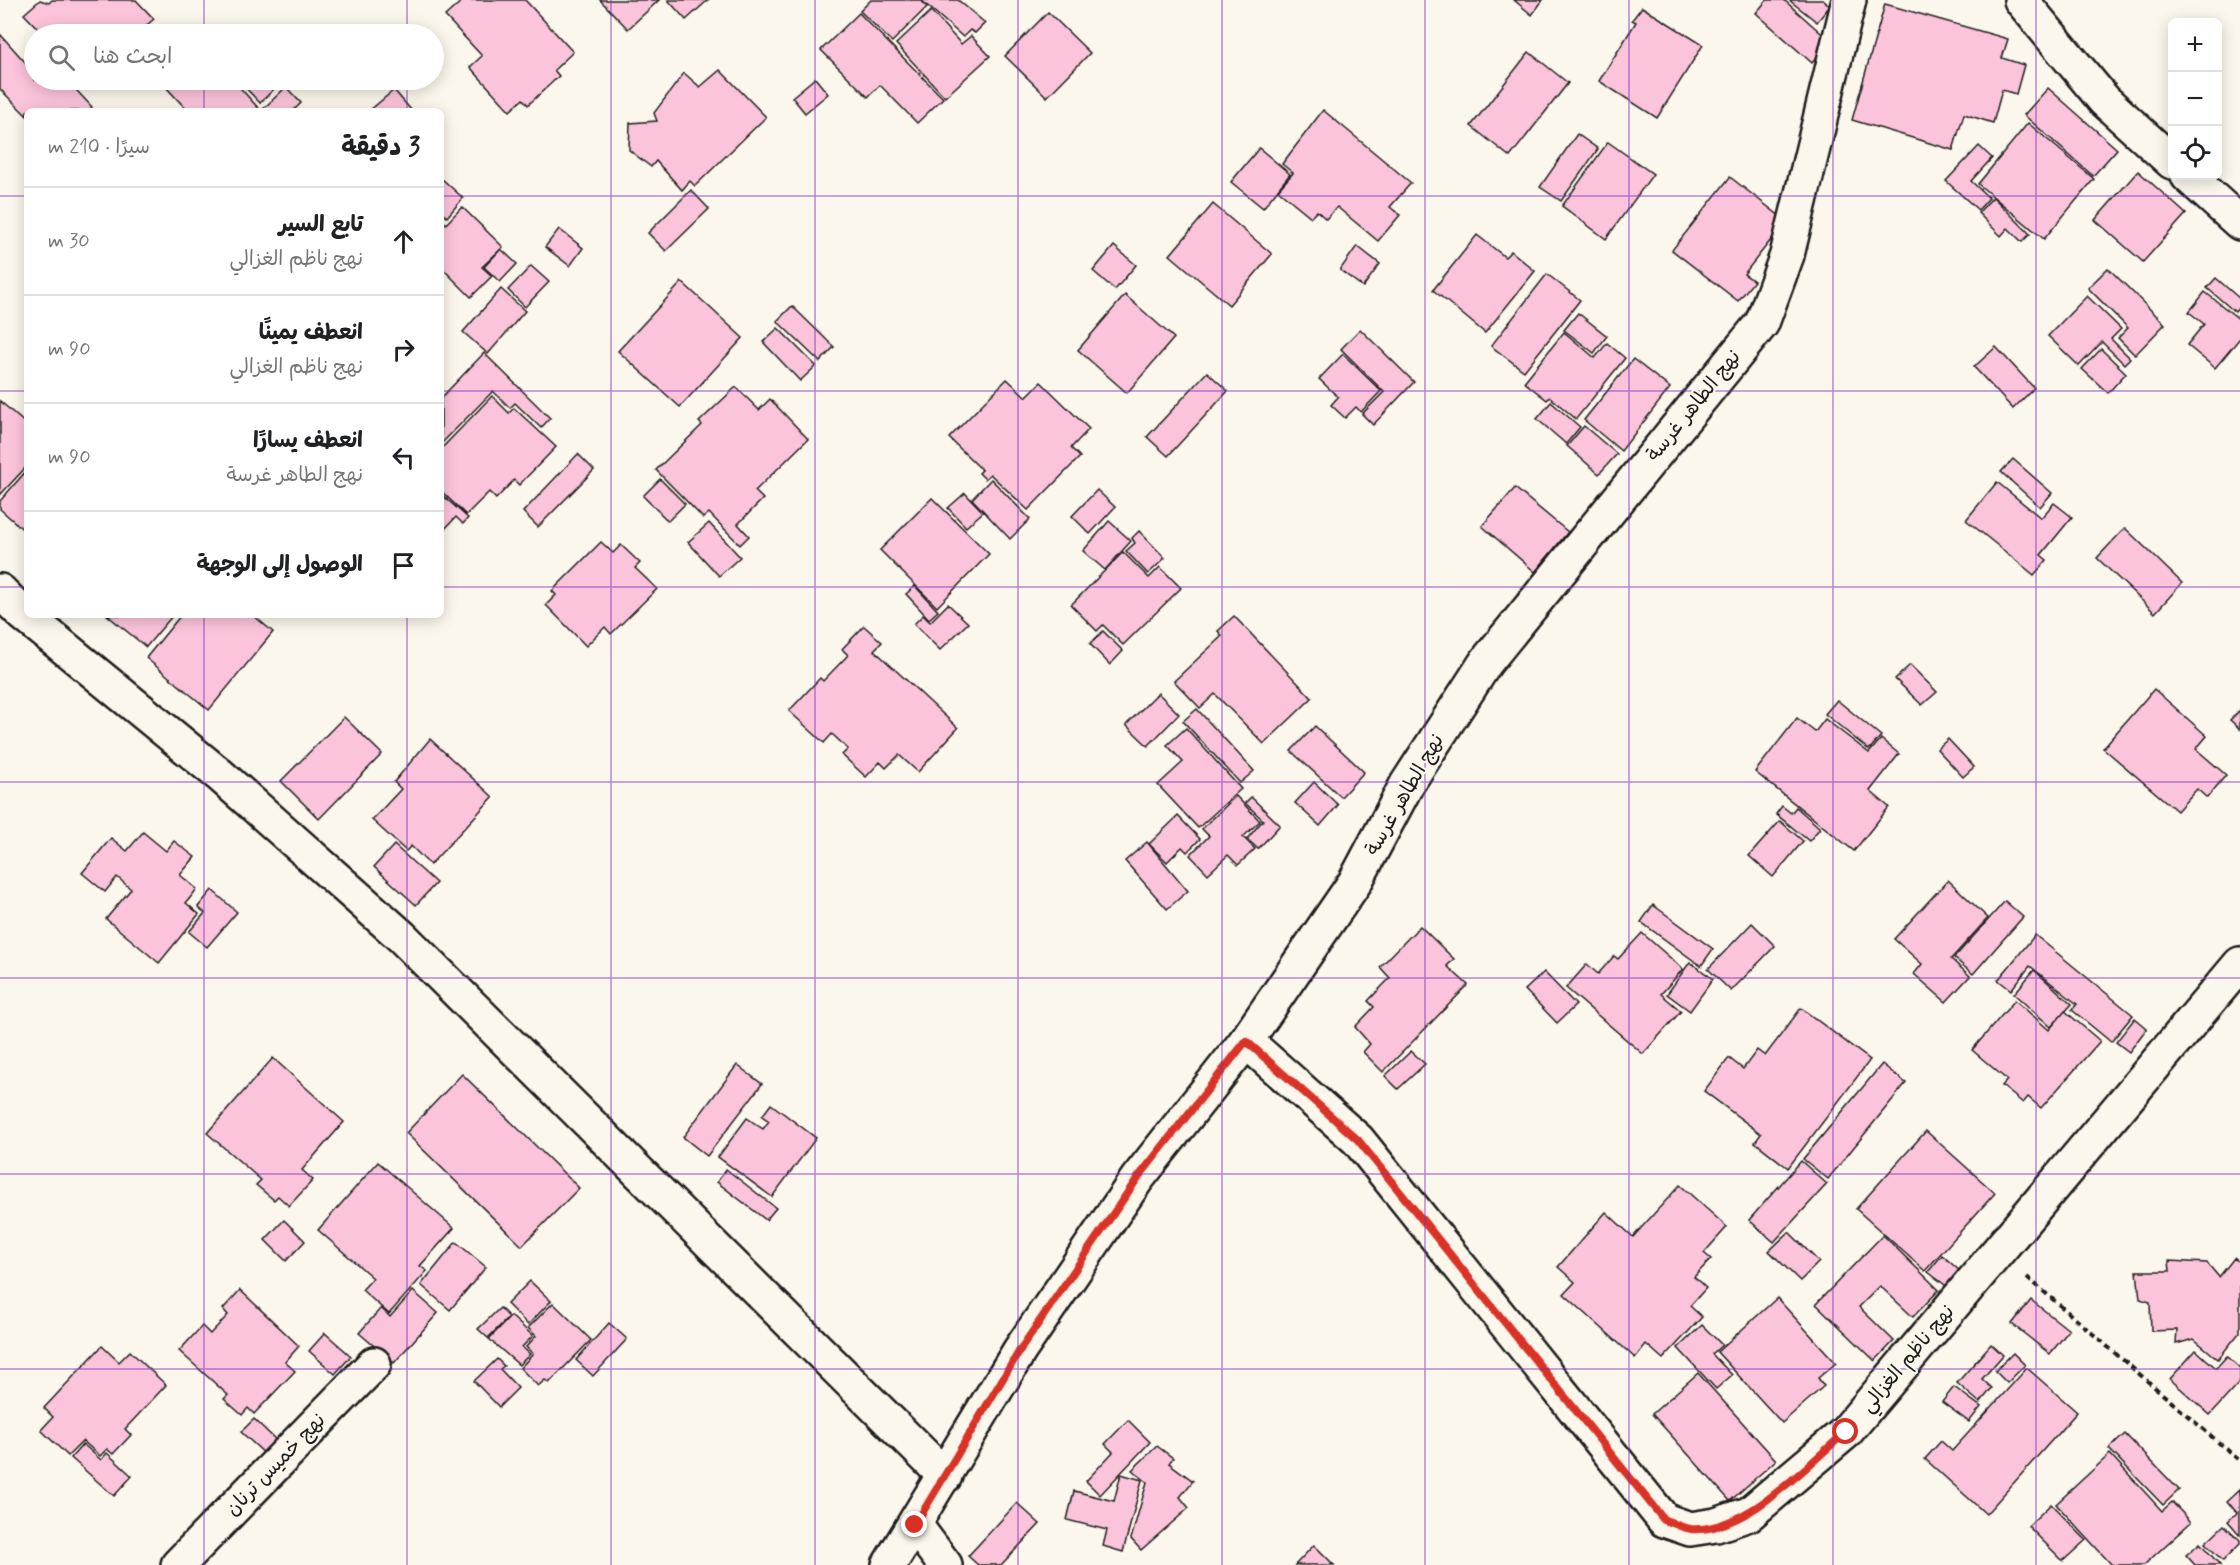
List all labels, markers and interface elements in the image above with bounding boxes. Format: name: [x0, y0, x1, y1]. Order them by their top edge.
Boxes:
map controls: [2168, 18, 2222, 180]
button: +: [2168, 18, 2222, 72]
search box: [24, 24, 444, 90]
icon: search: [45, 41, 78, 74]
text: ابحث هنا: [93, 43, 173, 71]
button: −: [2168, 72, 2222, 126]
button: locate: [2168, 126, 2222, 180]
text: 3 دقيقة: [341, 131, 420, 165]
text: سيرًا · 210 m: [48, 134, 150, 161]
text: تابع السير: [279, 211, 363, 239]
icon: ahead: [387, 225, 420, 258]
text: 30 m: [48, 228, 90, 255]
text: نهج ناظم الغزالي: [230, 246, 363, 273]
text: انعطف يمينًا: [259, 319, 363, 347]
icon: right: [387, 333, 420, 366]
text: 90 m: [48, 336, 91, 363]
street label: نهج الطاهر غرسة: [1641, 344, 1747, 468]
text: نهج ناظم الغزالي: [230, 354, 363, 381]
text: انعطف يسارًا: [253, 427, 363, 455]
icon: left: [387, 441, 420, 474]
text: 90 m: [48, 444, 91, 471]
text: نهج الطاهر غرسة: [227, 462, 363, 489]
icon: arrive: [387, 549, 420, 582]
text: الوصول إلى الوجهة: [196, 551, 363, 579]
street label: نهج الطاهر غرسة: [1359, 729, 1451, 861]
street label: نهج ناظم الغزالي: [1855, 1299, 1964, 1421]
street label: نهج خميس ترنان: [220, 1408, 332, 1522]
route start: [1832, 1418, 1858, 1444]
route end: [901, 1511, 927, 1537]

